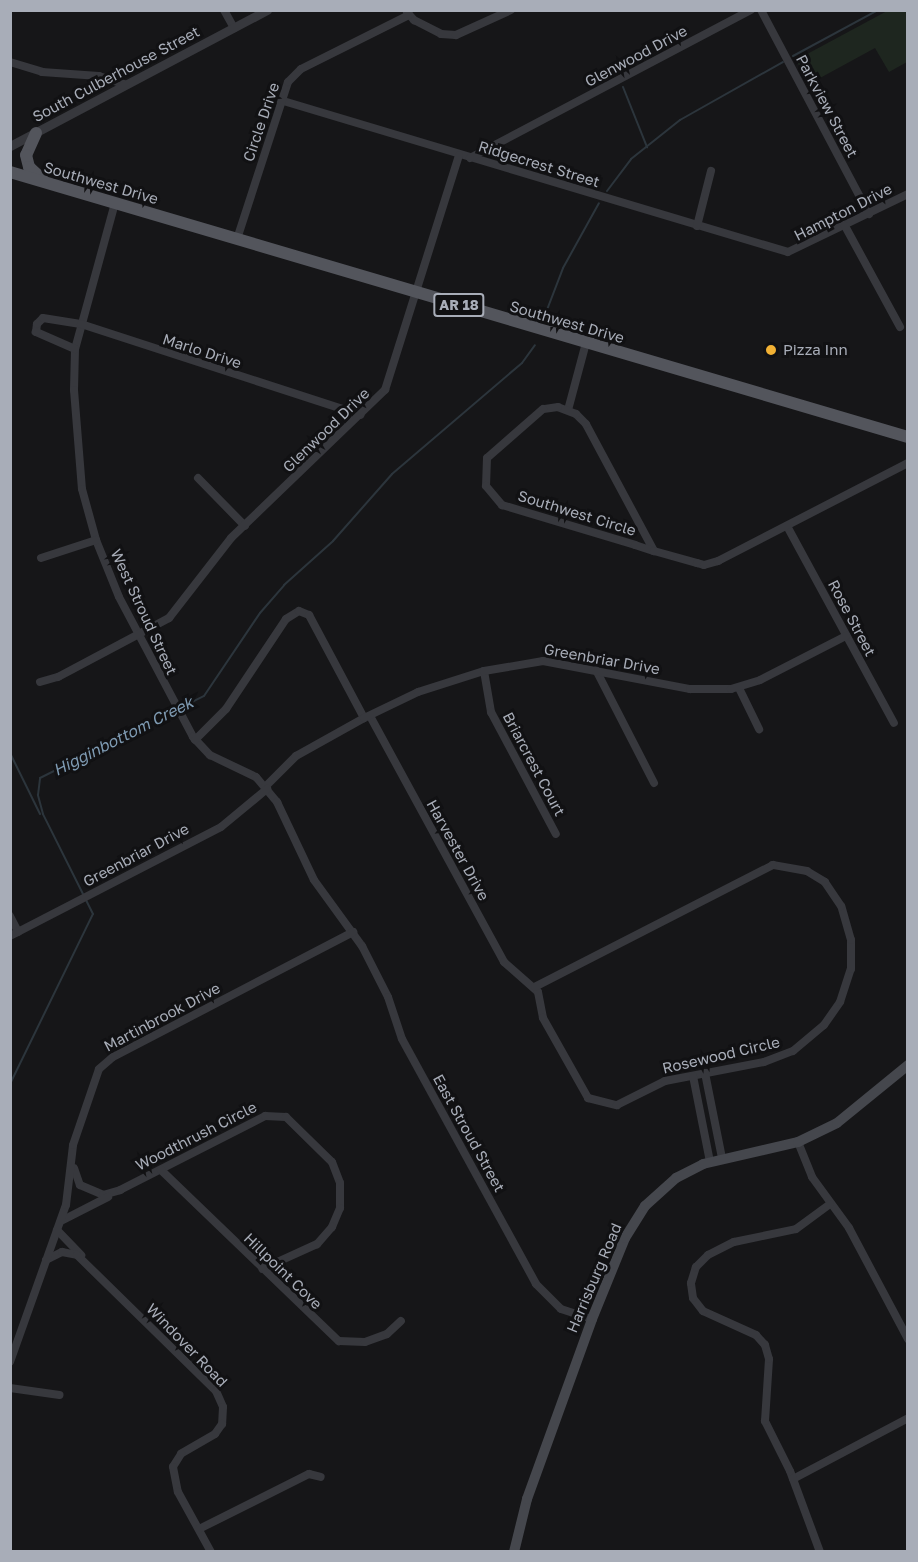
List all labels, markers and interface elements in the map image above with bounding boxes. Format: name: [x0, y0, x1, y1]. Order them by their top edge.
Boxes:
street label: Glenwood Drive: [582, 21, 690, 91]
street label: South Culberhouse Street: [29, 22, 203, 126]
street label: Parkview Street: [792, 51, 862, 161]
street label: Circle Drive: [239, 80, 283, 164]
street label: Ridgecrest Street: [476, 137, 602, 191]
street label: Southwest Drive: [42, 158, 160, 208]
street label: Hampton Drive: [791, 180, 895, 244]
road number: AR 18: [432, 294, 486, 316]
street label: Southwest Drive: [508, 297, 626, 347]
street label: Marlo Drive: [160, 330, 244, 372]
place label: Pizza Inn: [783, 341, 848, 359]
marker: Pizza Inn: [764, 343, 778, 357]
street label: Glenwood Drive: [279, 384, 373, 476]
street label: Southwest Circle: [516, 486, 638, 540]
street label: West Stroud Street: [107, 546, 181, 678]
street label: Rose Street: [824, 577, 880, 659]
street label: Greenbriar Drive: [543, 640, 661, 678]
water label: Higginbottom Creek: [50, 692, 196, 780]
street label: Briarcrest Court: [499, 709, 569, 819]
street label: Harvester Drive: [423, 796, 493, 904]
street label: Greenbriar Drive: [80, 820, 192, 890]
street label: Martinbrook Drive: [101, 979, 223, 1055]
street label: Rosewood Circle: [661, 1033, 781, 1077]
street label: East Stroud Street: [429, 1071, 509, 1195]
street label: Woodthrush Circle: [132, 1098, 260, 1174]
street label: Harrisburg Road: [563, 1221, 625, 1335]
street label: Hillpoint Cove: [240, 1229, 326, 1313]
street label: Windover Road: [143, 1300, 231, 1390]

